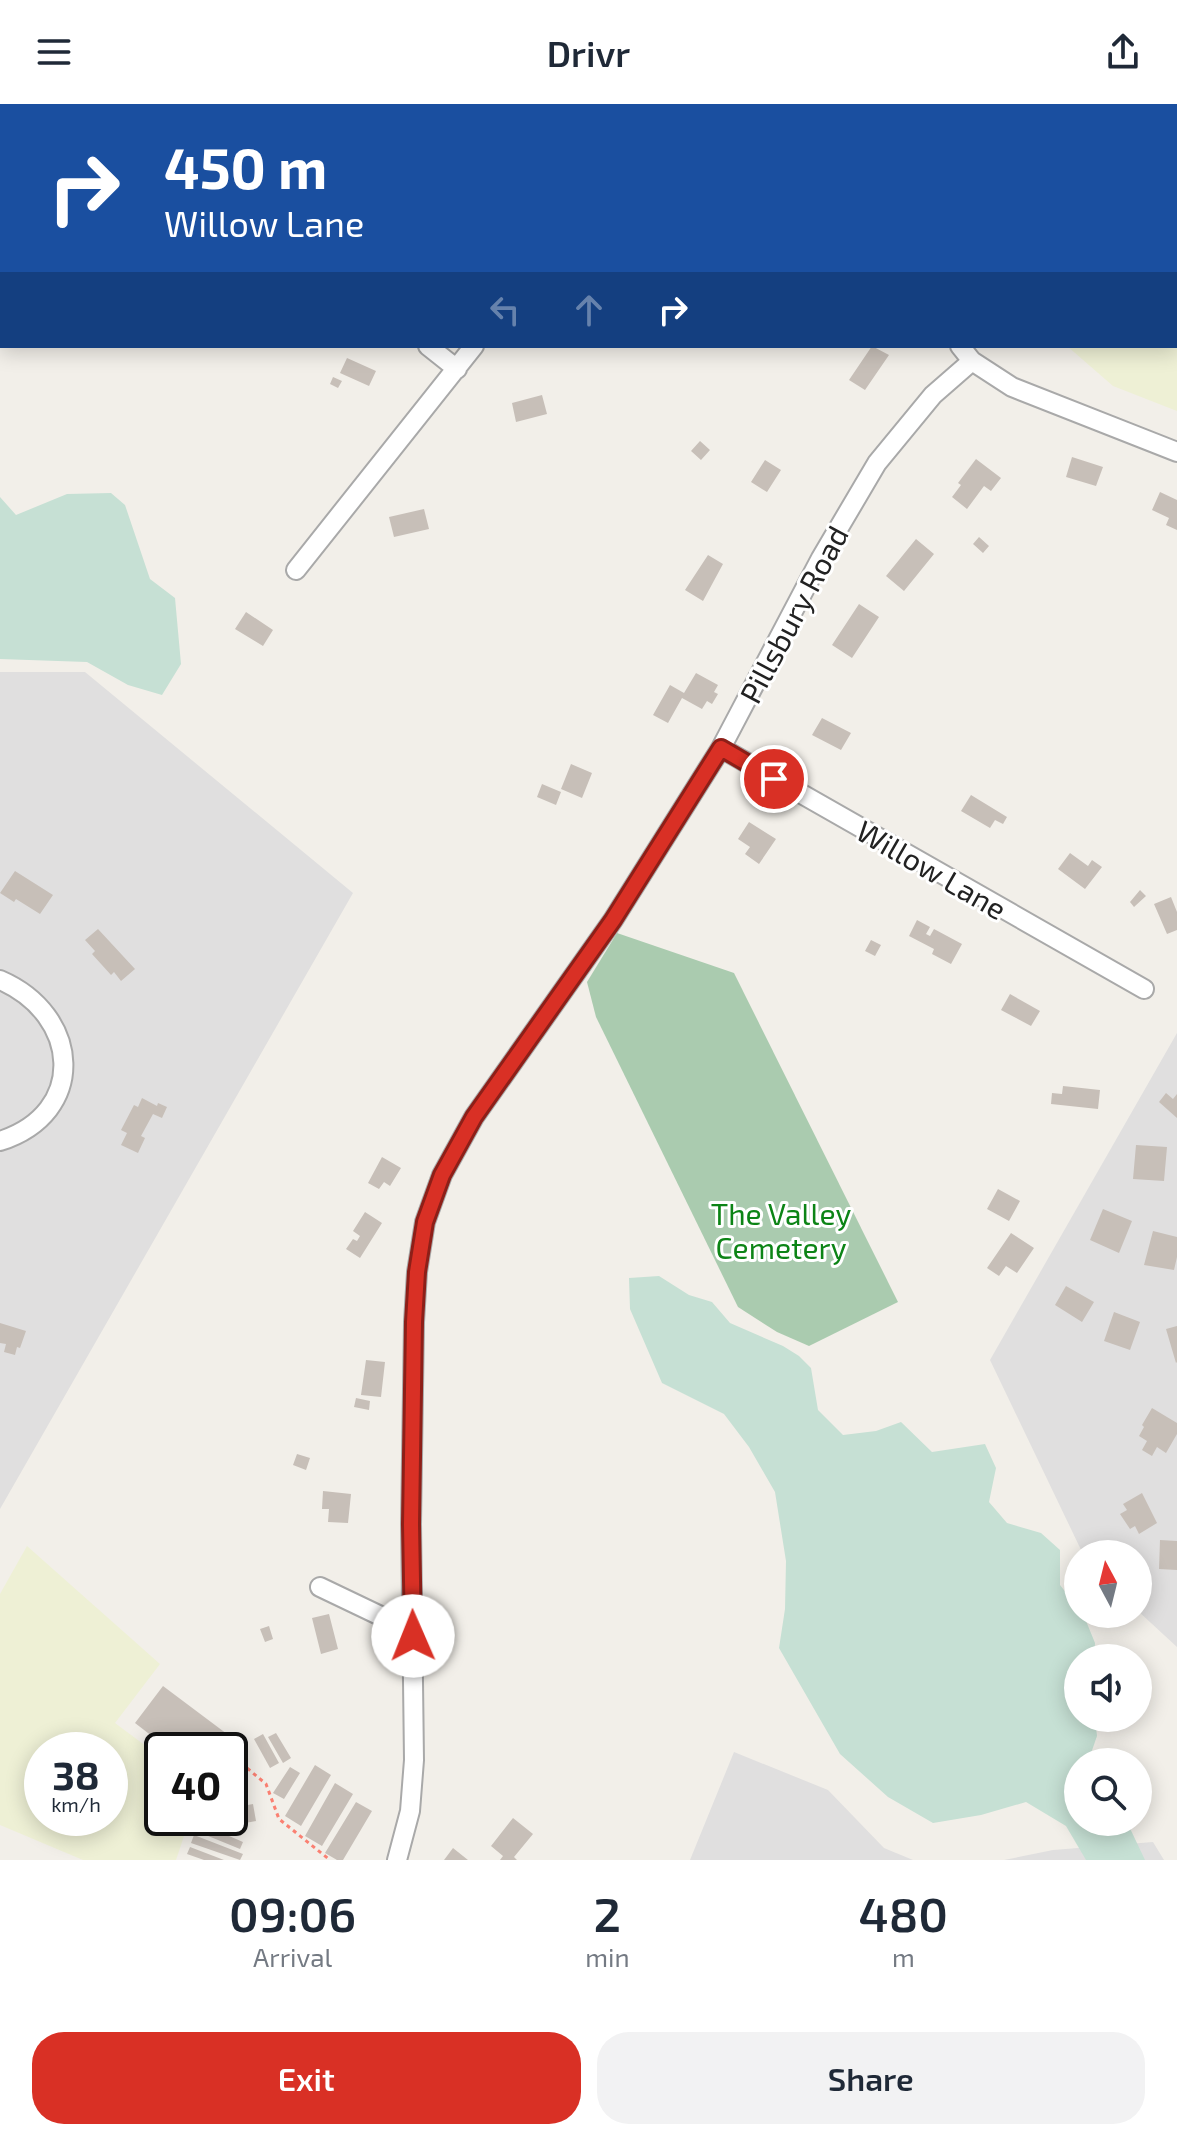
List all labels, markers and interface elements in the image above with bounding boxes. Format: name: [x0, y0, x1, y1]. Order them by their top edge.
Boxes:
icon: menu: [32, 30, 76, 74]
icon: share: [1101, 30, 1145, 74]
text: Drivr: [547, 31, 630, 74]
text: 450 m: [164, 133, 327, 200]
icon: right: [32, 136, 136, 240]
text: Willow Lane: [164, 201, 364, 244]
icon: left: [483, 288, 527, 332]
icon: ahead: [567, 288, 611, 332]
icon: right: [651, 288, 695, 332]
street label: Pillsbury Road: [731, 519, 855, 709]
pin: [740, 745, 808, 813]
icon: arrive: [752, 757, 796, 801]
street label: Willow Lane: [851, 812, 1013, 926]
park label: The Valley Cemetery: [711, 1195, 851, 1265]
north arrow: [1064, 1540, 1152, 1628]
map controls: [1064, 1540, 1152, 1836]
position arrow: [371, 1594, 455, 1678]
button: sound: [1064, 1644, 1152, 1732]
speed limit sign: 40: [144, 1732, 248, 1836]
button: search: [1064, 1748, 1152, 1836]
text: 38: [52, 1750, 100, 1798]
text: km/h: [51, 1792, 101, 1816]
text: 09:06: [229, 1884, 356, 1942]
text: 2: [594, 1884, 621, 1942]
text: 480: [859, 1884, 948, 1942]
text: Arrival: [253, 1941, 332, 1972]
text: min: [585, 1941, 630, 1972]
text: m: [892, 1941, 915, 1972]
button: Exit: [32, 2032, 581, 2124]
button: Share: [597, 2032, 1145, 2124]

